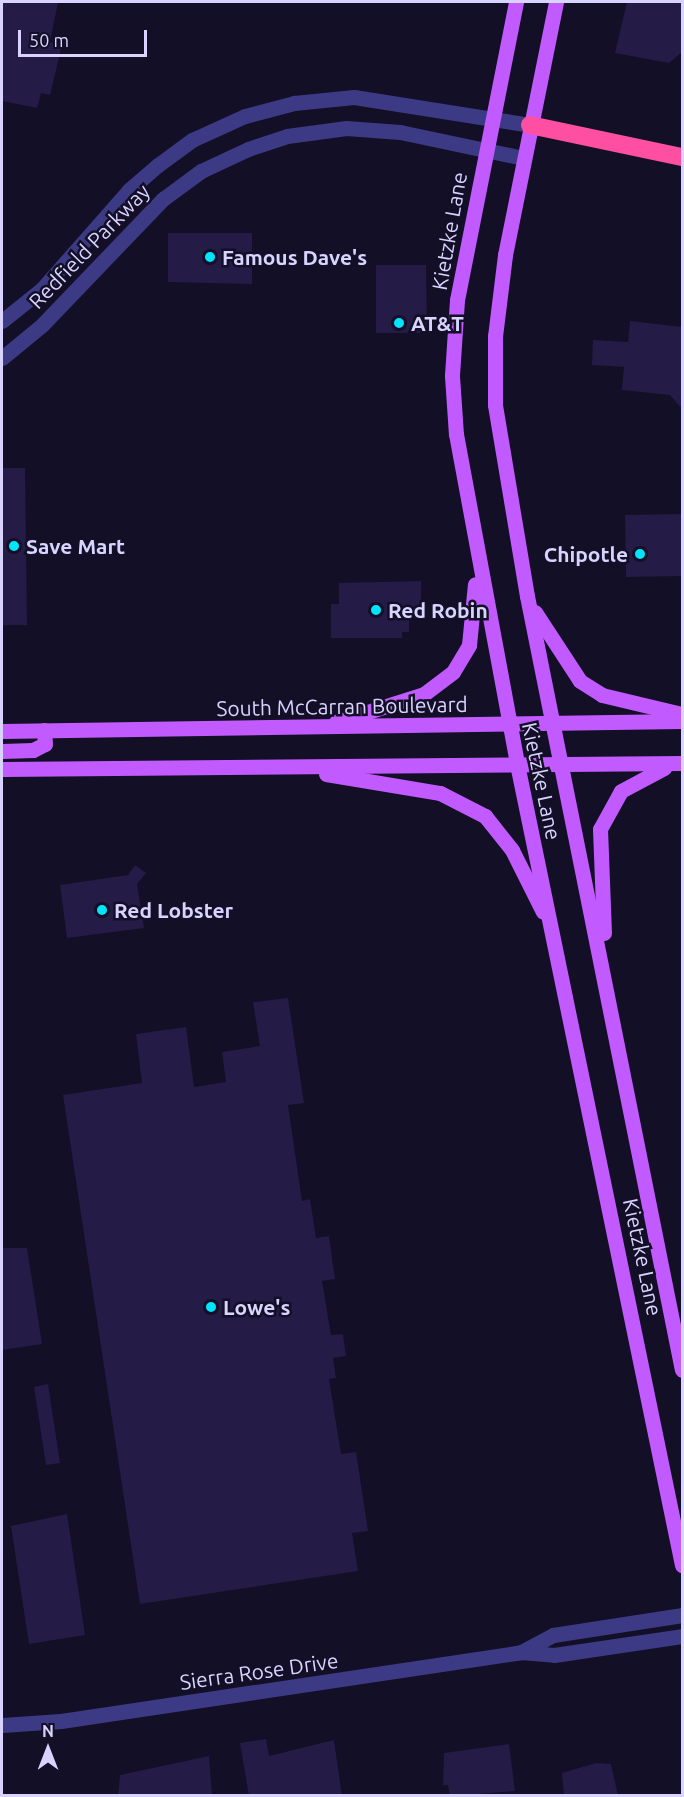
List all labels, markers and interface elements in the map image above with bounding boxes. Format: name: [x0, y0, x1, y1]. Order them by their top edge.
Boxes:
scale bar: [21, 18, 150, 56]
text: 50 m: [29, 30, 69, 50]
street label: Kietzke Lane: [426, 170, 472, 292]
street label: Redfield Parkway: [23, 179, 155, 313]
place label: Famous Dave's: [222, 244, 367, 270]
marker: Famous Dave's: [203, 250, 217, 264]
place label: AT&T: [411, 310, 464, 336]
marker: AT&T: [392, 316, 406, 330]
place label: Save Mart: [26, 533, 125, 559]
marker: Save Mart: [7, 539, 21, 553]
place label: Chipotle: [544, 541, 628, 567]
marker: Chipotle: [633, 547, 647, 561]
place label: Red Robin: [388, 597, 488, 623]
marker: Red Robin: [369, 603, 383, 617]
street label: South McCarran Boulevard: [216, 691, 468, 721]
street label: Kietzke Lane: [517, 720, 567, 842]
place label: Red Lobster: [114, 897, 233, 923]
marker: Red Lobster: [95, 903, 109, 917]
street label: Kietzke Lane: [618, 1196, 668, 1318]
place label: Lowe's: [223, 1294, 290, 1320]
marker: Lowe's: [204, 1300, 218, 1314]
street label: Sierra Rose Drive: [178, 1647, 340, 1695]
north arrow: [18, 1719, 78, 1779]
text: N: [42, 1722, 54, 1740]

